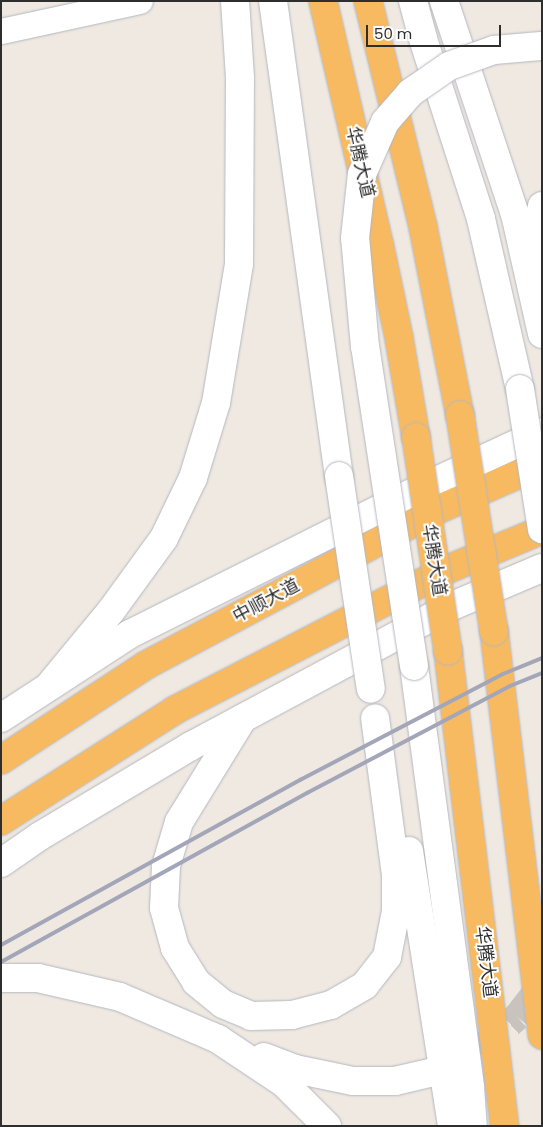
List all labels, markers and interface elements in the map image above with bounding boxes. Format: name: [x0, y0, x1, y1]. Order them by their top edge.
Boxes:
scale bar: [368, 15, 503, 47]
text: 50 m: [374, 23, 412, 44]
street label: 华腾大道: [341, 124, 379, 200]
street label: 华腾大道: [418, 523, 450, 597]
street label: 中顺大道: [229, 575, 303, 627]
street label: 华腾大道: [471, 925, 501, 999]

